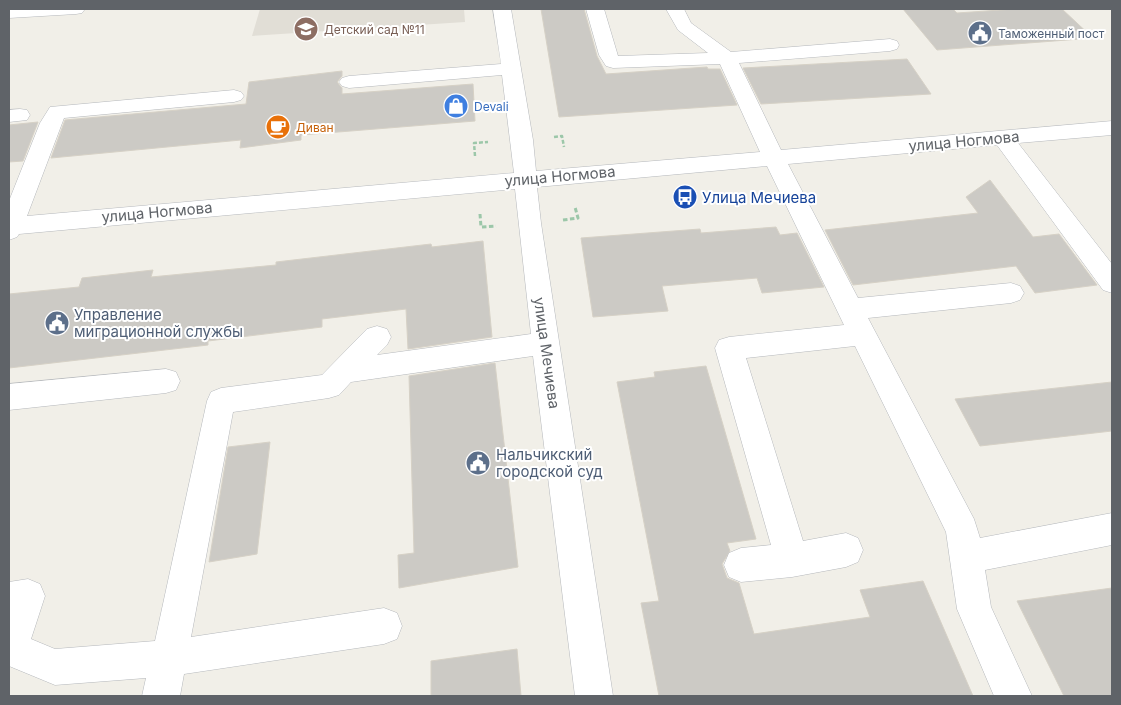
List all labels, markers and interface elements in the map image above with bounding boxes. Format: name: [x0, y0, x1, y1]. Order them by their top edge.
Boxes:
school or university icon: Детский сад №11: [293, 16, 319, 42]
public building icon: Таможенный пост: [967, 20, 993, 46]
place label: Детский сад №11: [324, 22, 425, 37]
place label: Таможенный пост: [998, 26, 1105, 41]
shop icon: Devali: [443, 93, 469, 119]
place label: Devali: [474, 99, 509, 114]
cafe icon: Диван: [265, 114, 291, 140]
place label: Диван: [296, 120, 334, 135]
street label: улица Ногмова: [908, 127, 1020, 155]
street label: улица Ногмова: [504, 162, 616, 190]
bus stop icon: Улица Мечиева: [672, 184, 698, 210]
place label: Улица Мечиева: [702, 188, 816, 207]
street label: улица Ногмова: [101, 198, 213, 226]
street label: улица Мечиева: [530, 296, 564, 410]
place label: Управление миграционной службы: [74, 305, 243, 341]
public building icon: Управление миграционной службы: [44, 310, 70, 336]
place label: Нальчикский городской суд: [496, 445, 603, 481]
public building icon: Нальчикский городской суд: [465, 450, 491, 476]

